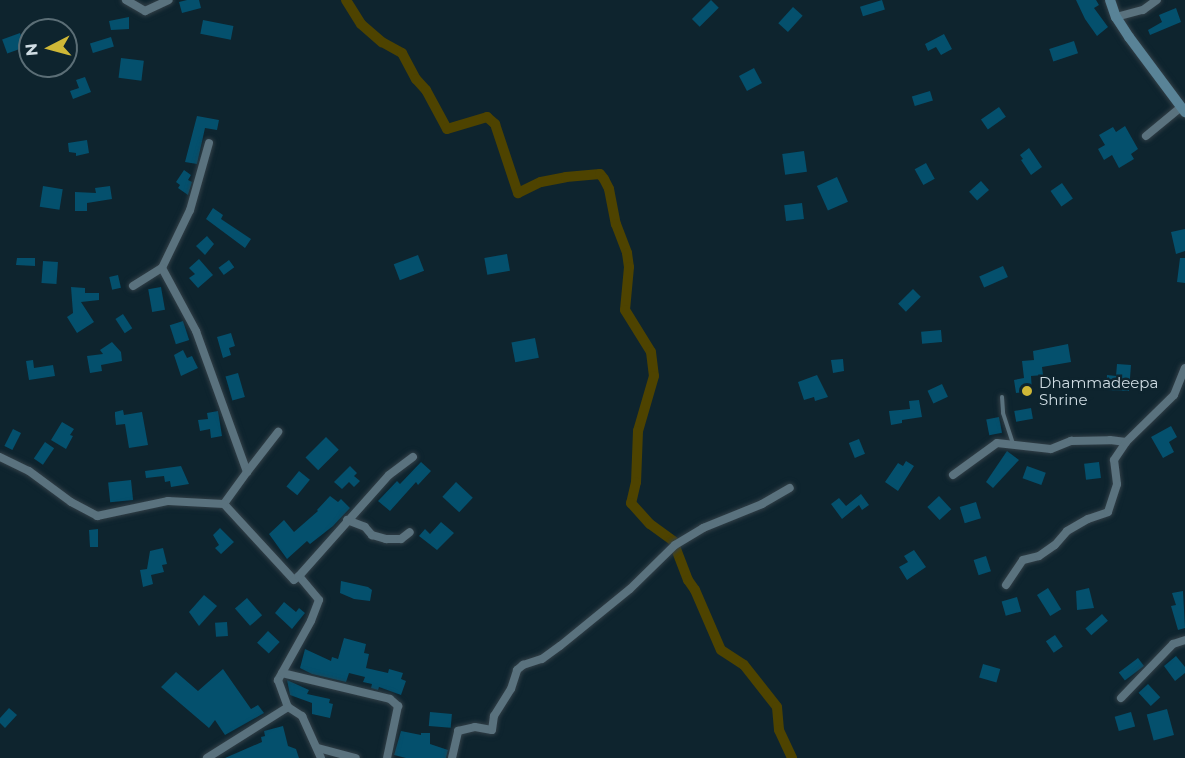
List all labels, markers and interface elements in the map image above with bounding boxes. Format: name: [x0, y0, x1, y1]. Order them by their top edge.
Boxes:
north arrow: [18, 18, 78, 78]
text: N: [21, 42, 42, 57]
place label: Dhammadeepa Shrine: [1039, 373, 1158, 408]
marker: Dhammadeepa Shrine: [1020, 384, 1034, 398]

